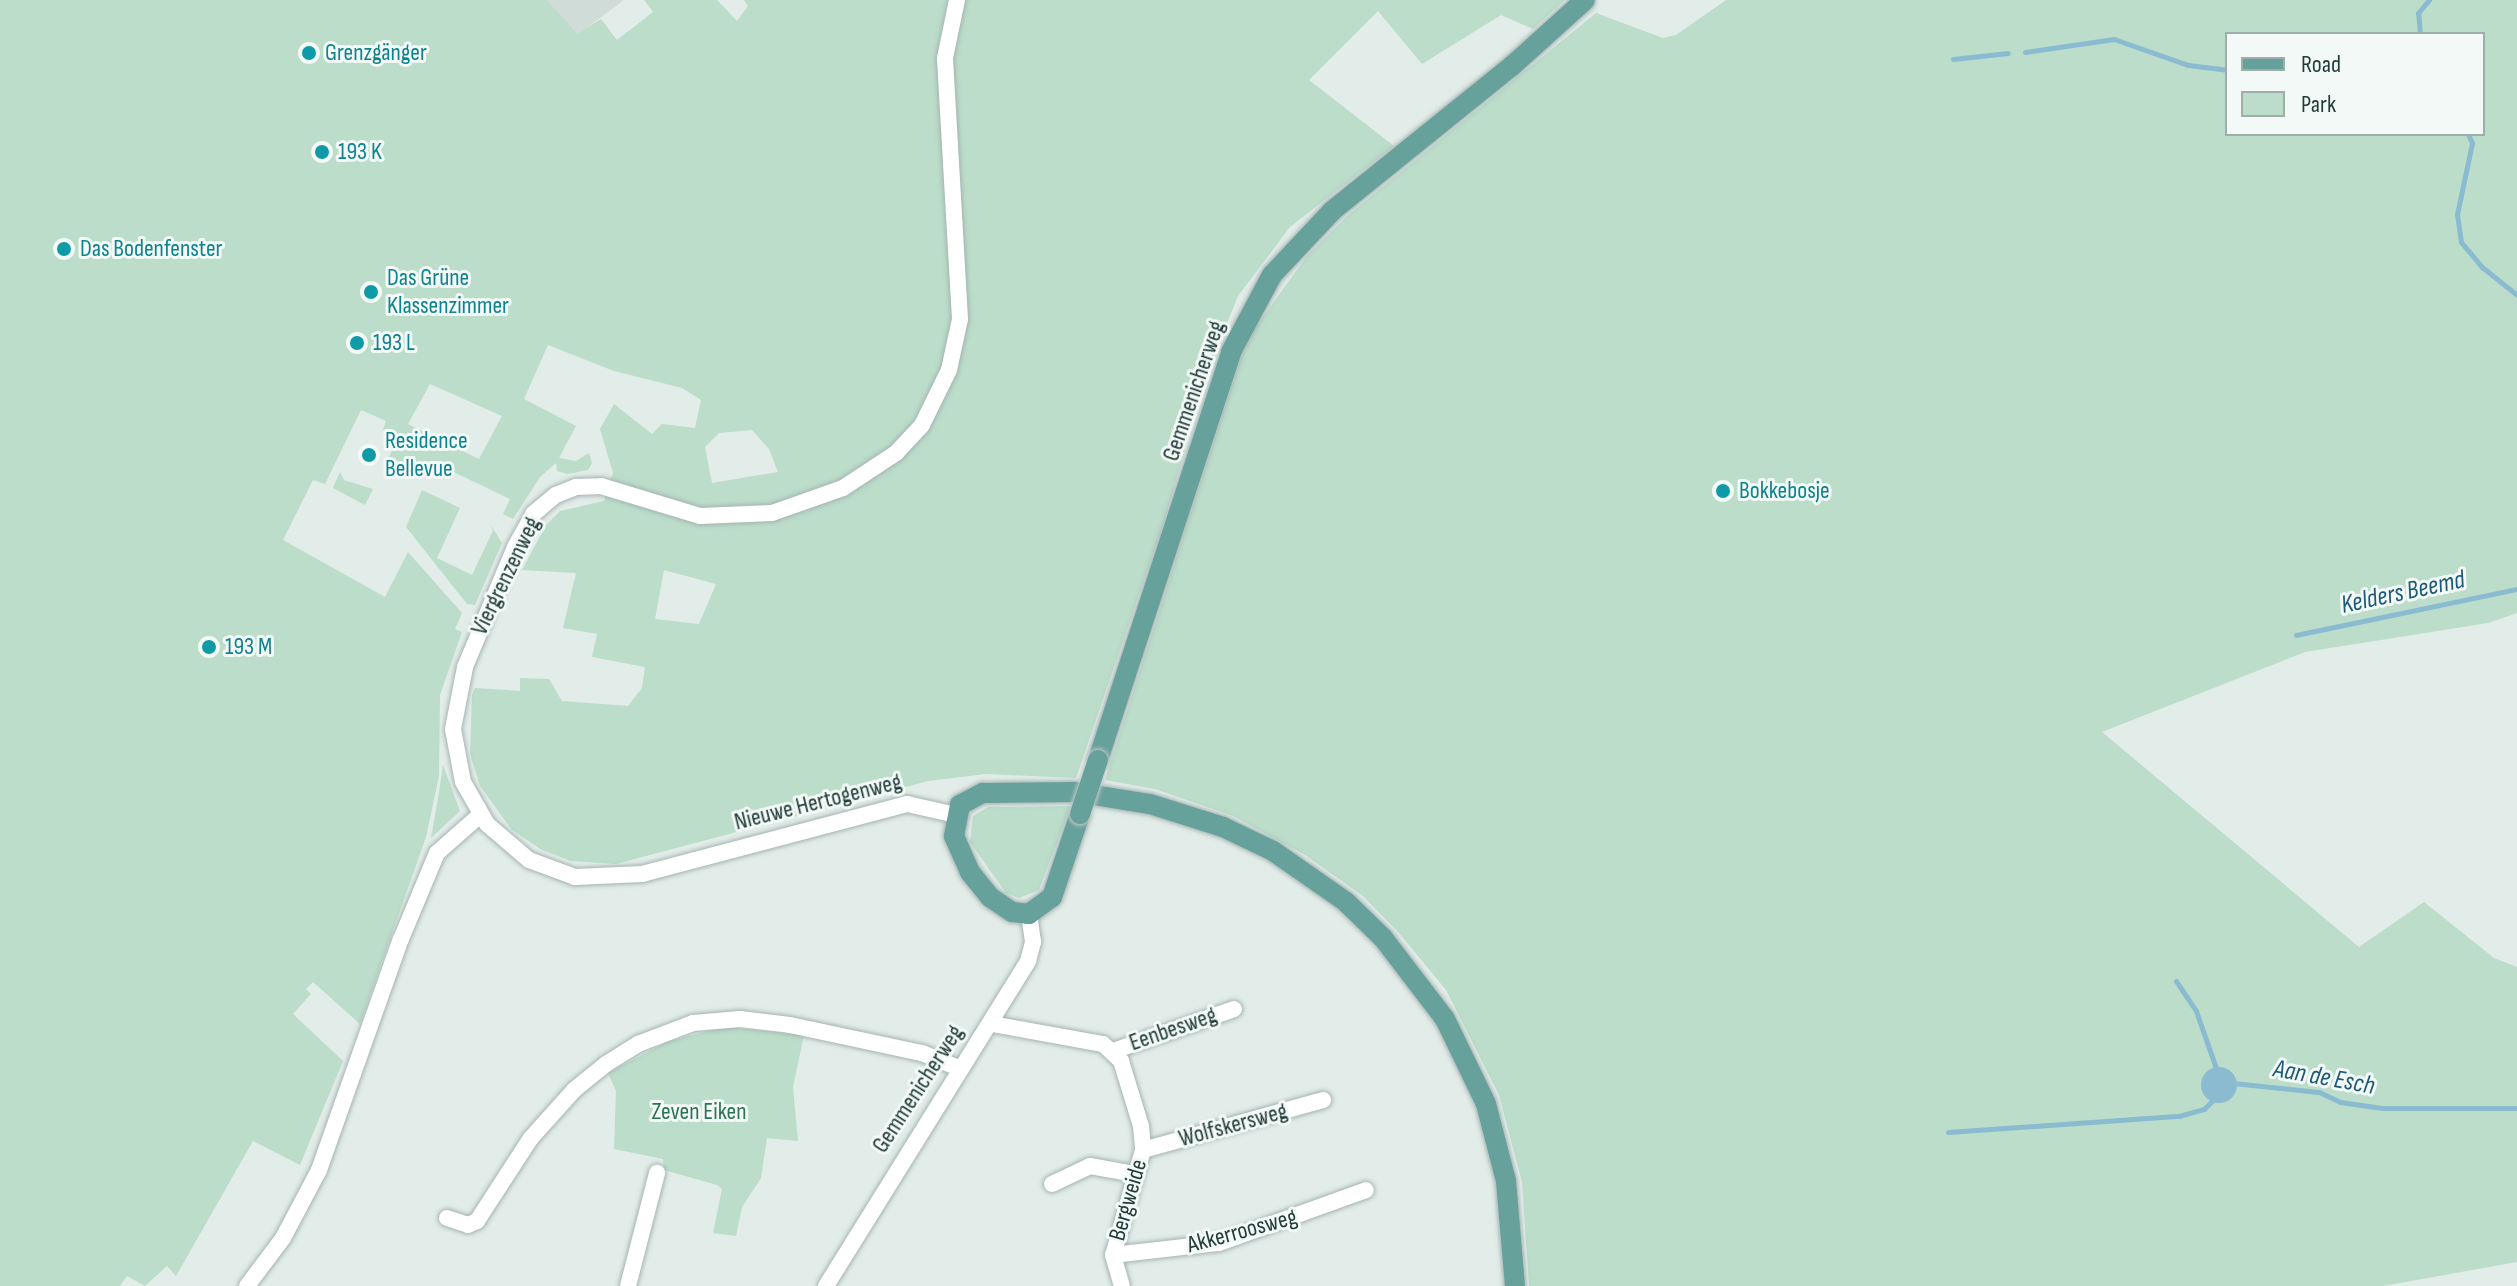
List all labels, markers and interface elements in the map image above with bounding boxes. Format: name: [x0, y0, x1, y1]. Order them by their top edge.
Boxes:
legend: [2225, 32, 2485, 136]
place label: Grenzgänger: [325, 39, 427, 67]
marker: Grenzgänger: [300, 44, 318, 62]
text: Road: [2301, 50, 2341, 79]
text: Park: [2301, 90, 2336, 119]
place label: 193 K: [338, 138, 382, 166]
marker: 193 K: [313, 143, 331, 161]
place label: Das Bodenfenster: [80, 235, 222, 263]
marker: Das Bodenfenster: [55, 240, 73, 258]
place label: Das Grüne Klassenzimmer: [387, 264, 509, 320]
marker: Das Grüne Klassenzimmer: [362, 283, 380, 301]
street label: Gemmenicherweg: [1157, 317, 1231, 465]
place label: 193 L: [373, 329, 415, 357]
marker: 193 L: [348, 334, 366, 352]
place label: Residence Bellevue: [385, 427, 468, 483]
marker: Residence Bellevue: [360, 446, 378, 464]
place label: Bokkebosje: [1739, 477, 1830, 505]
marker: Bokkebosje: [1714, 482, 1732, 500]
street label: Viergrenzenweg: [465, 512, 547, 640]
water label: Kelders Beemd: [2338, 565, 2468, 621]
place label: 193 M: [225, 633, 272, 661]
marker: 193 M: [200, 638, 218, 656]
street label: Nieuwe Hertogenweg: [731, 767, 905, 837]
street label: Eenbesweg: [1126, 1001, 1220, 1057]
street label: Gemmenicherweg: [866, 1020, 970, 1158]
water label: Aan de Esch: [2271, 1054, 2377, 1102]
street label: Wolfskersweg: [1175, 1097, 1291, 1153]
park label: Zeven Eiken: [652, 1098, 746, 1126]
street label: Bergweide: [1103, 1156, 1153, 1244]
street label: Akkerroosweg: [1184, 1203, 1300, 1259]

